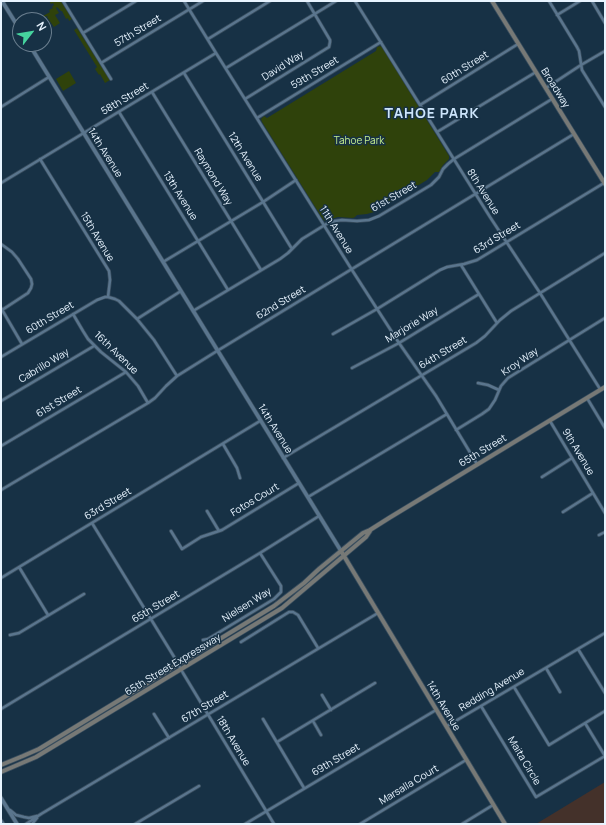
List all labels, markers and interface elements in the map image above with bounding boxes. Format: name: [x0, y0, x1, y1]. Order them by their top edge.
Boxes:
north arrow: [12, 12, 52, 52]
street label: 57th Street: [113, 12, 163, 50]
text: N: [33, 19, 50, 33]
street label: David Way: [260, 48, 306, 84]
street label: 60th Street: [439, 49, 491, 87]
street label: 59th Street: [289, 54, 341, 92]
street label: Broadway: [538, 66, 572, 110]
street label: 58th Street: [99, 80, 151, 118]
district label: TAHOE PARK: [384, 106, 480, 122]
street label: 14th Avenue: [85, 126, 125, 180]
street label: 12th Avenue: [225, 130, 265, 184]
park label: Tahoe Park: [334, 135, 384, 147]
street label: Raymond Way: [191, 146, 235, 208]
street label: 8th Avenue: [464, 167, 502, 217]
street label: 13th Avenue: [160, 169, 200, 223]
street label: 61st Street: [369, 179, 419, 215]
street label: 11th Avenue: [317, 204, 355, 256]
street label: 15th Avenue: [77, 210, 117, 264]
street label: 63rd Street: [471, 219, 523, 257]
street label: 62nd Street: [254, 284, 308, 322]
street label: 60th Street: [24, 299, 76, 337]
street label: Marjorie Way: [384, 305, 440, 345]
street label: 16th Avenue: [92, 329, 140, 377]
street label: 64th Street: [417, 334, 469, 372]
street label: Kroy Way: [499, 345, 541, 379]
street label: Cabrillo Way: [17, 346, 71, 386]
street label: 61st Street: [34, 384, 84, 420]
street label: 14th Avenue: [255, 402, 295, 456]
street label: 9th Avenue: [559, 426, 597, 478]
street label: 65th Street: [457, 432, 509, 470]
street label: Fotos Court: [229, 481, 281, 519]
street label: 63rd Street: [82, 485, 134, 523]
street label: Nielsen Way: [220, 585, 274, 625]
street label: 65th Street: [130, 588, 182, 626]
street label: 65th Street Expressway: [123, 632, 223, 698]
street label: Redding Avenue: [457, 666, 527, 714]
street label: 14th Avenue: [423, 679, 463, 733]
street label: 67th Street: [179, 688, 231, 726]
street label: 18th Avenue: [213, 714, 253, 768]
street label: Maita Circle: [505, 735, 543, 787]
street label: 69th Street: [310, 741, 362, 779]
street label: Marsalla Court: [377, 763, 441, 807]

